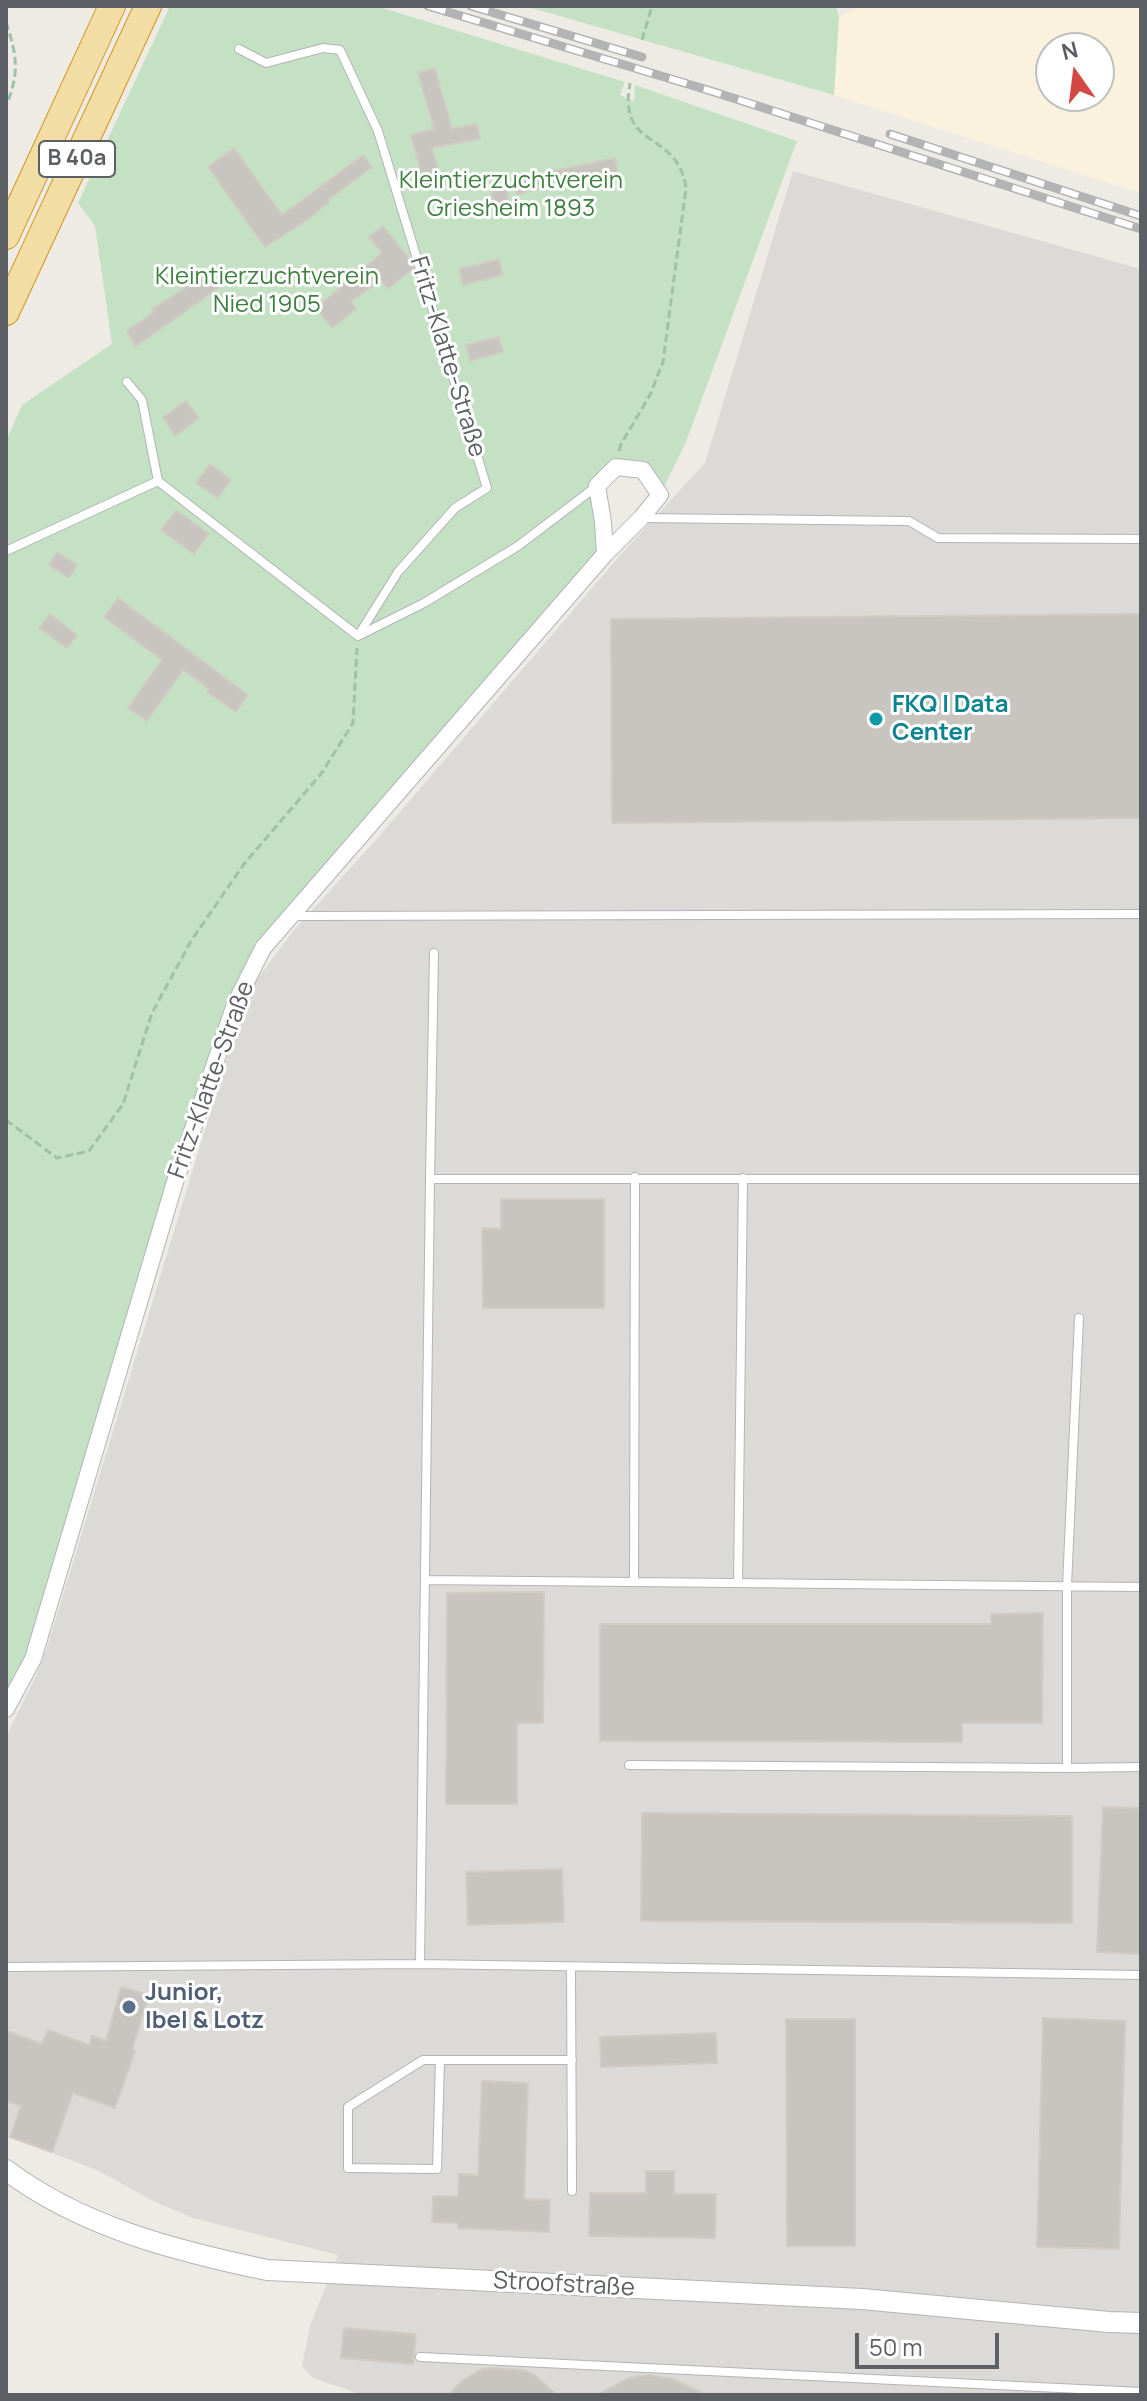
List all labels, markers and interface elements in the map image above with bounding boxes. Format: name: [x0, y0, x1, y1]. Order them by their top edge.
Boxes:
north arrow: [1035, 32, 1115, 112]
text: N: [1058, 34, 1081, 67]
road number: B 40a: [39, 141, 115, 177]
park label: Kleintierzuchtverein Griesheim 1893: [399, 167, 623, 223]
street label: Fritz-Klatte-Straße: [403, 253, 491, 461]
park label: Kleintierzuchtverein Nied 1905: [155, 263, 379, 319]
place label: FKQ I Data Center: [892, 691, 1009, 747]
marker: FKQ I Data Center: [867, 710, 885, 728]
street label: Fritz-Klatte-Straße: [163, 977, 261, 1183]
place label: Junior, Ibel & Lotz: [145, 1979, 264, 2035]
marker: Junior, Ibel & Lotz: [120, 1998, 138, 2016]
street label: Stroofstraße: [492, 2267, 636, 2303]
scale bar: [859, 2317, 1003, 2367]
text: 50 m: [869, 2330, 923, 2363]

